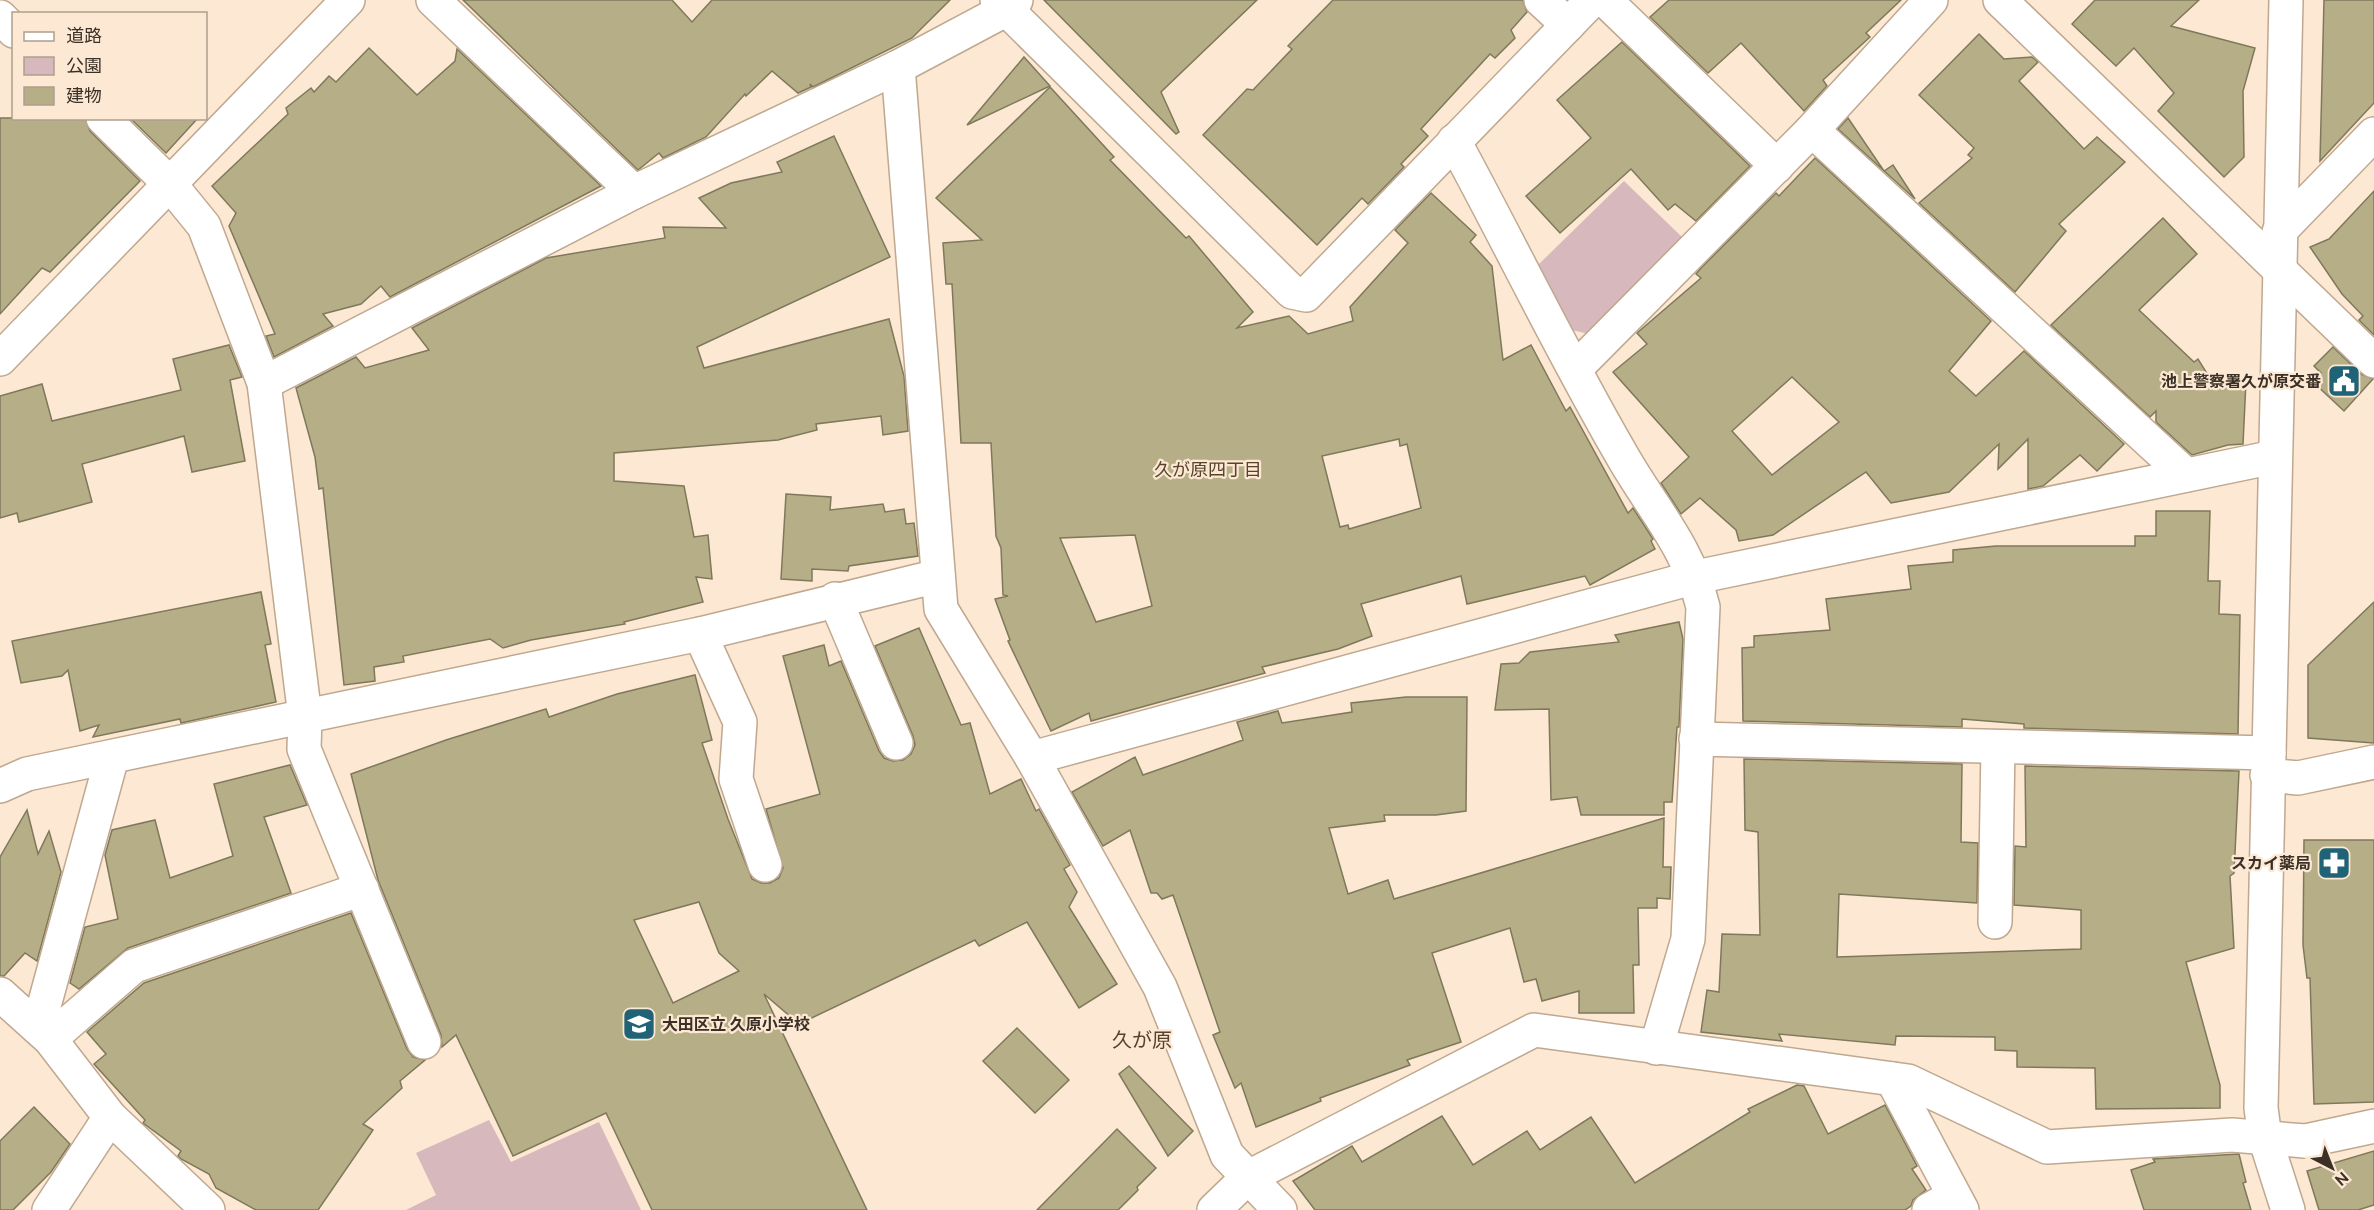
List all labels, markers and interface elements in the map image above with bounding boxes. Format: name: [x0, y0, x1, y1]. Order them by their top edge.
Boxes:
legend: [12, 12, 207, 120]
text: 道路: [66, 25, 102, 45]
text: 公園: [66, 55, 102, 75]
text: 建物: [66, 85, 102, 105]
public building icon: 池上警察署久が原交番: [2326, 363, 2362, 399]
place label: 池上警察署久が原交番: [2161, 372, 2321, 390]
district label: 久が原四丁目: [1154, 459, 1262, 479]
pharmacy icon: スカイ薬局: [2316, 845, 2352, 881]
place label: スカイ薬局: [2231, 854, 2311, 872]
school or university icon: 大田区立 久原小学校: [621, 1006, 657, 1042]
place label: 大田区立 久原小学校: [662, 1015, 810, 1033]
district label: 久が原: [1112, 1028, 1172, 1051]
north arrow: [2302, 1138, 2362, 1198]
text: N: [2332, 1168, 2352, 1190]

